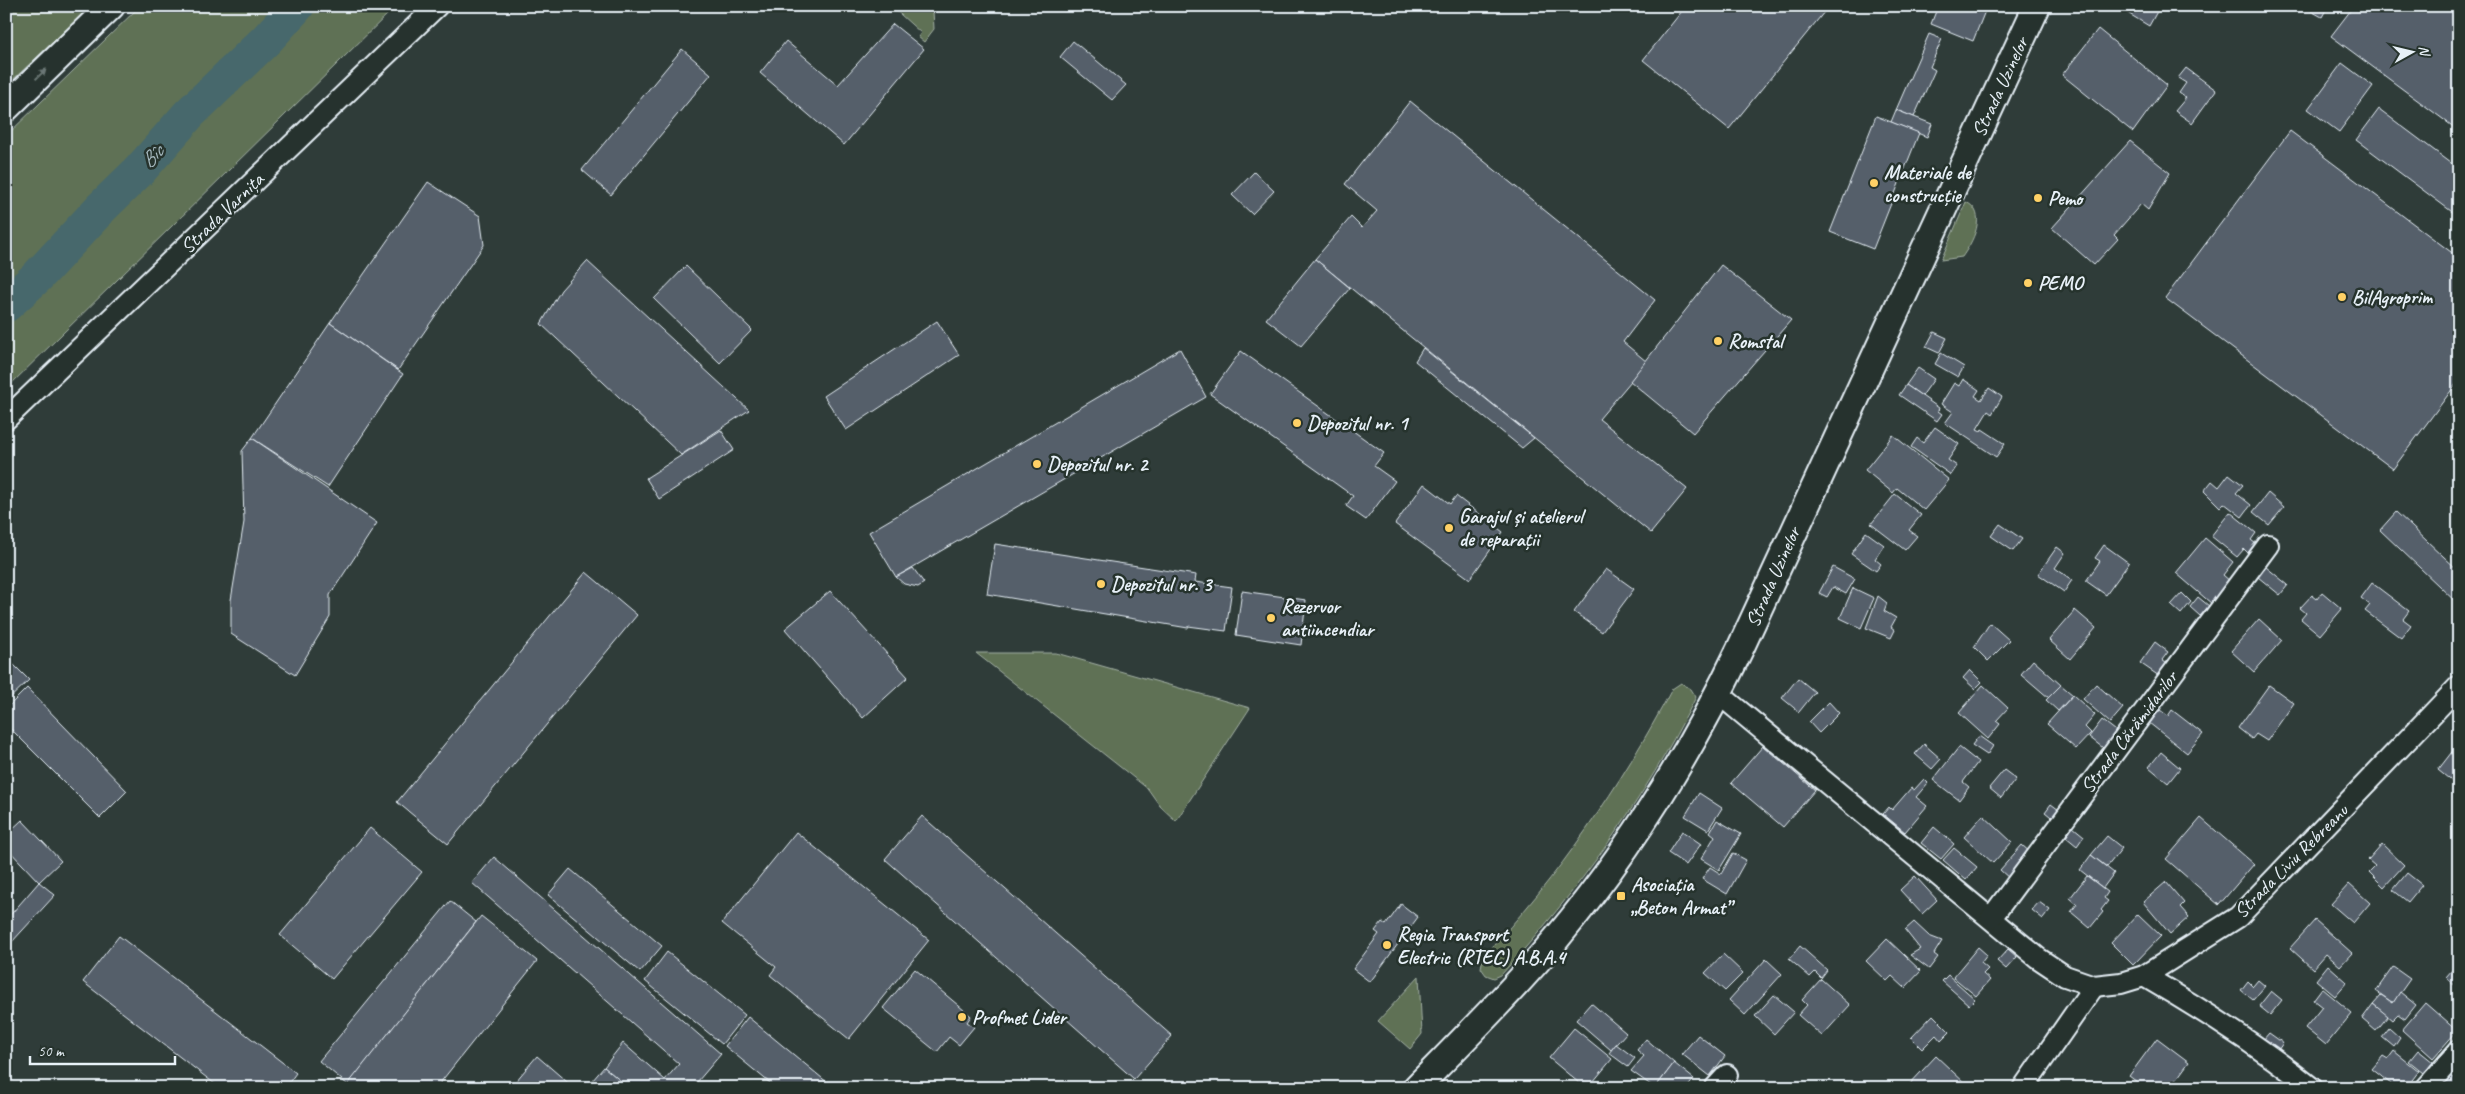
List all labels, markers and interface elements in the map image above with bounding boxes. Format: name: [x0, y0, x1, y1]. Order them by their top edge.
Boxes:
north arrow: [2388, 28, 2438, 78]
street label: Strada Uzinelor: [1966, 32, 2035, 141]
text: N: [2415, 45, 2434, 58]
one-way arrow: [35, 69, 47, 81]
water label: Bîc: [135, 137, 171, 173]
place label: Materiale de construcție: [1884, 160, 1972, 208]
street label: Strada Varnița: [175, 166, 270, 259]
marker: Materiale de construcție: [1868, 177, 1880, 189]
place label: Pemo: [2048, 186, 2084, 211]
marker: Pemo: [2032, 192, 2044, 204]
place label: PEMO: [2038, 271, 2085, 296]
marker: PEMO: [2022, 277, 2034, 289]
place label: BilAgroprim: [2352, 285, 2434, 310]
marker: BilAgroprim: [2336, 291, 2348, 303]
place label: Romstal: [1728, 329, 1787, 354]
marker: Romstal: [1712, 335, 1724, 347]
place label: Depozitul nr. 1: [1307, 411, 1409, 436]
marker: Depozitul nr. 1: [1291, 417, 1303, 429]
place label: Depozitul nr. 2: [1047, 452, 1149, 477]
marker: Depozitul nr. 2: [1031, 458, 1043, 470]
place label: Garajul și atelierul de reparații: [1459, 504, 1587, 552]
street label: Strada Uzinelor: [1740, 521, 1807, 631]
marker: Garajul și atelierul de reparații: [1443, 522, 1455, 534]
place label: Depozitul nr. 3: [1111, 572, 1213, 597]
marker: Depozitul nr. 3: [1095, 578, 1107, 590]
place label: Rezervor antiincendiar: [1281, 594, 1376, 642]
marker: Rezervor antiincendiar: [1265, 612, 1277, 624]
street label: Strada Cărămidarilor: [2075, 664, 2184, 798]
street label: Strada Liviu Rebreanu: [2229, 797, 2355, 923]
place label: Asociația „Beton Armat”: [1631, 872, 1735, 920]
marker: Asociația „Beton Armat”: [1615, 890, 1627, 902]
place label: Regia Transport Electric (RTEC) A.B.A.4: [1397, 922, 1568, 970]
marker: Regia Transport Electric (RTEC) A.B.A.4: [1381, 939, 1393, 951]
place label: Profmet Lider: [972, 1005, 1068, 1030]
marker: Profmet Lider: [956, 1011, 968, 1023]
scale bar: [30, 1034, 175, 1066]
text: 50 m: [38, 1042, 65, 1061]

